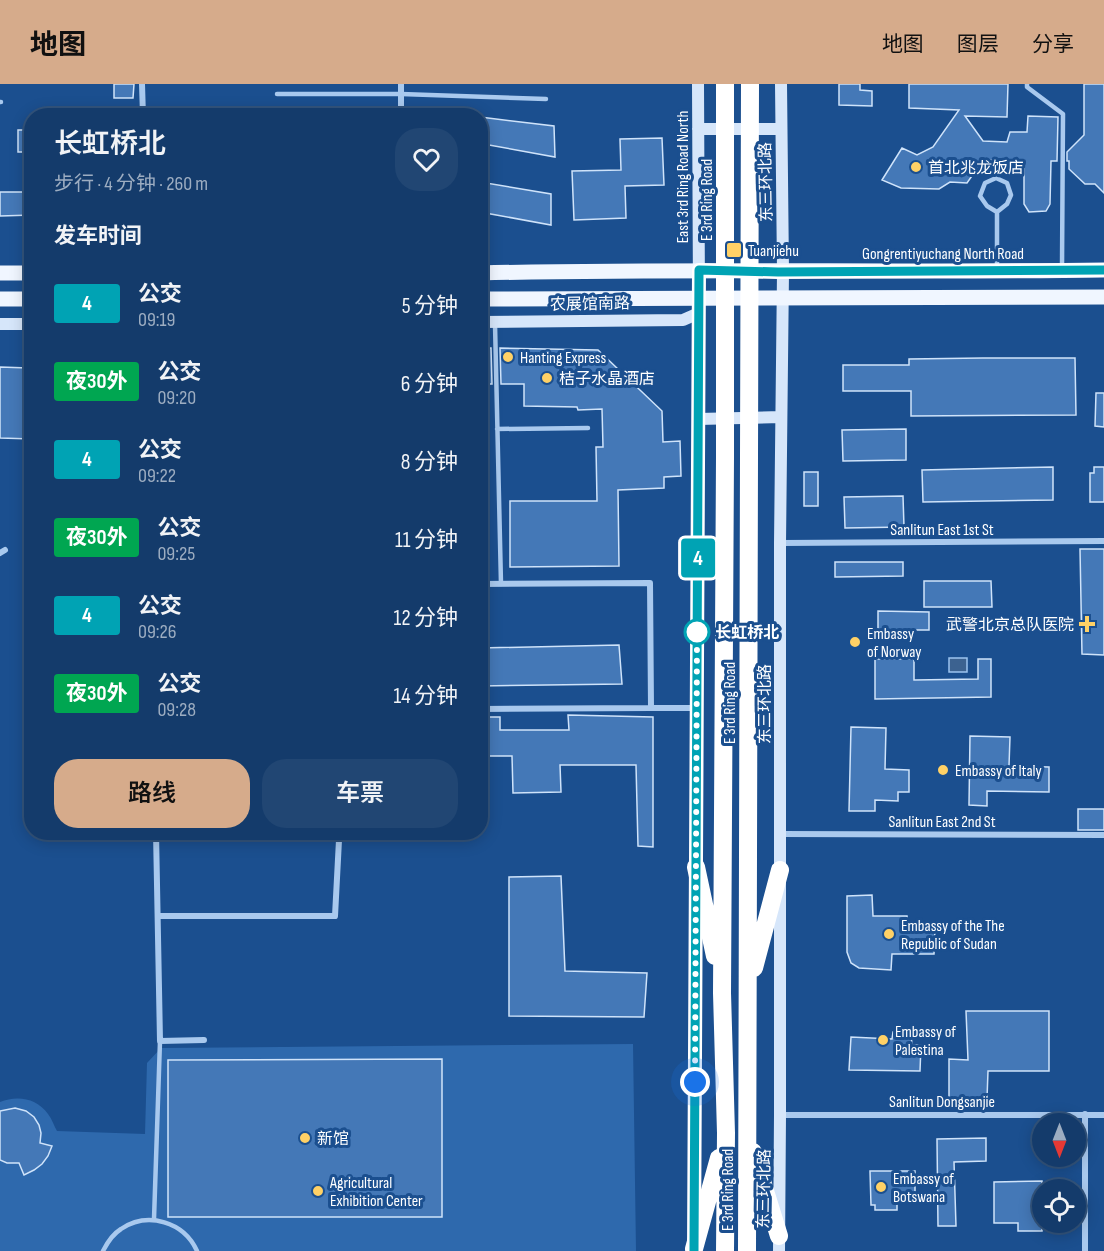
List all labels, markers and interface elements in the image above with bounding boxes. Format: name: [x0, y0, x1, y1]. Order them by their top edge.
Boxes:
text: 地图: [30, 29, 86, 62]
text: 地图: [882, 32, 924, 57]
text: 图层: [957, 32, 999, 57]
text: 分享: [1032, 32, 1074, 57]
street label: East 3rd Ring Road North: [674, 111, 693, 243]
text: 长虹桥北: [54, 128, 166, 161]
button: heart: [395, 128, 458, 191]
street label: 东三环北路: [756, 142, 777, 222]
street label: E 3rd Ring Road: [698, 159, 717, 241]
place label: 首北兆龙饭店: [928, 159, 1024, 178]
marker: 首北兆龙饭店: [909, 160, 923, 174]
text: 步行 · 4 分钟 · 260 m: [54, 172, 208, 196]
text: 发车时间: [54, 223, 142, 250]
marker: Tuanjiehu: [725, 241, 743, 259]
place label: Tuanjiehu: [748, 242, 799, 261]
street label: Gongrentiyuchang North Road: [862, 245, 1024, 264]
text: 公交: [138, 281, 182, 308]
text: 4: [82, 291, 92, 316]
text: 5 分钟: [402, 293, 458, 320]
street label: 农展馆南路: [550, 294, 630, 315]
text: 09:19: [138, 308, 175, 332]
place label: Hanting Express: [520, 349, 606, 368]
marker: Hanting Express: [501, 350, 515, 364]
text: 公交: [157, 359, 201, 386]
text: 夜30外: [66, 369, 127, 394]
place label: 桔子水晶酒店: [559, 370, 655, 389]
text: 6 分钟: [401, 371, 458, 398]
marker: 桔子水晶酒店: [540, 371, 554, 385]
text: 09:20: [157, 386, 196, 410]
text: 公交: [138, 437, 182, 464]
text: 4: [82, 447, 92, 472]
text: 8 分钟: [401, 449, 458, 476]
text: 09:22: [138, 464, 176, 488]
text: 公交: [157, 515, 201, 542]
street label: Sanlitun East 1st St: [890, 521, 994, 540]
text: 夜30外: [66, 525, 127, 550]
text: 11 分钟: [395, 527, 458, 554]
line badge: 4: [678, 538, 718, 578]
text: 09:25: [157, 542, 195, 566]
text: 4: [693, 546, 703, 571]
text: 公交: [138, 593, 182, 620]
text: 4: [82, 603, 92, 628]
text: 12 分钟: [393, 605, 458, 632]
marker: 武警北京总队医院: [1078, 615, 1096, 633]
place label: 武警北京总队医院: [946, 616, 1074, 635]
marker: 长虹桥北: [684, 619, 710, 645]
text: 09:26: [138, 620, 177, 644]
place label: 长虹桥北: [715, 624, 779, 643]
place label: Embassy of Norway: [867, 625, 921, 662]
marker: Embassy of Norway: [848, 635, 862, 649]
street label: E 3rd Ring Road: [721, 662, 740, 744]
street label: 东三环北路: [756, 664, 775, 744]
text: 公交: [157, 671, 201, 698]
text: 夜30外: [66, 681, 127, 706]
text: 14 分钟: [394, 683, 458, 710]
text: 09:28: [157, 698, 196, 722]
button: 路线: [54, 759, 250, 828]
button: 车票: [262, 759, 458, 828]
place label: Embassy of Italy: [955, 762, 1042, 781]
marker: Embassy of Italy: [936, 763, 950, 777]
street label: Sanlitun East 2nd St: [888, 813, 996, 832]
place label: Embassy of the The Republic of Sudan: [901, 917, 1005, 954]
marker: Embassy of the The Republic of Sudan: [882, 927, 896, 941]
place label: Embassy of Palestina: [895, 1023, 956, 1060]
marker: Embassy of Palestina: [876, 1033, 890, 1047]
your location: [680, 1067, 710, 1097]
street label: Sanlitun Dongsanjie: [889, 1093, 995, 1112]
north arrow: [1032, 1113, 1086, 1167]
map controls: [1032, 1113, 1086, 1233]
place label: 新馆: [317, 1130, 349, 1149]
marker: 新馆: [298, 1131, 312, 1145]
street label: E 3rd Ring Road: [719, 1149, 738, 1231]
street label: 东三环北路: [754, 1149, 775, 1229]
place label: Embassy of Botswana: [893, 1170, 954, 1207]
place label: Agricultural Exhibition Center: [329, 1174, 423, 1211]
button: locate: [1032, 1179, 1086, 1233]
marker: Embassy of Botswana: [874, 1180, 888, 1194]
marker: Agricultural Exhibition Center: [311, 1184, 325, 1198]

